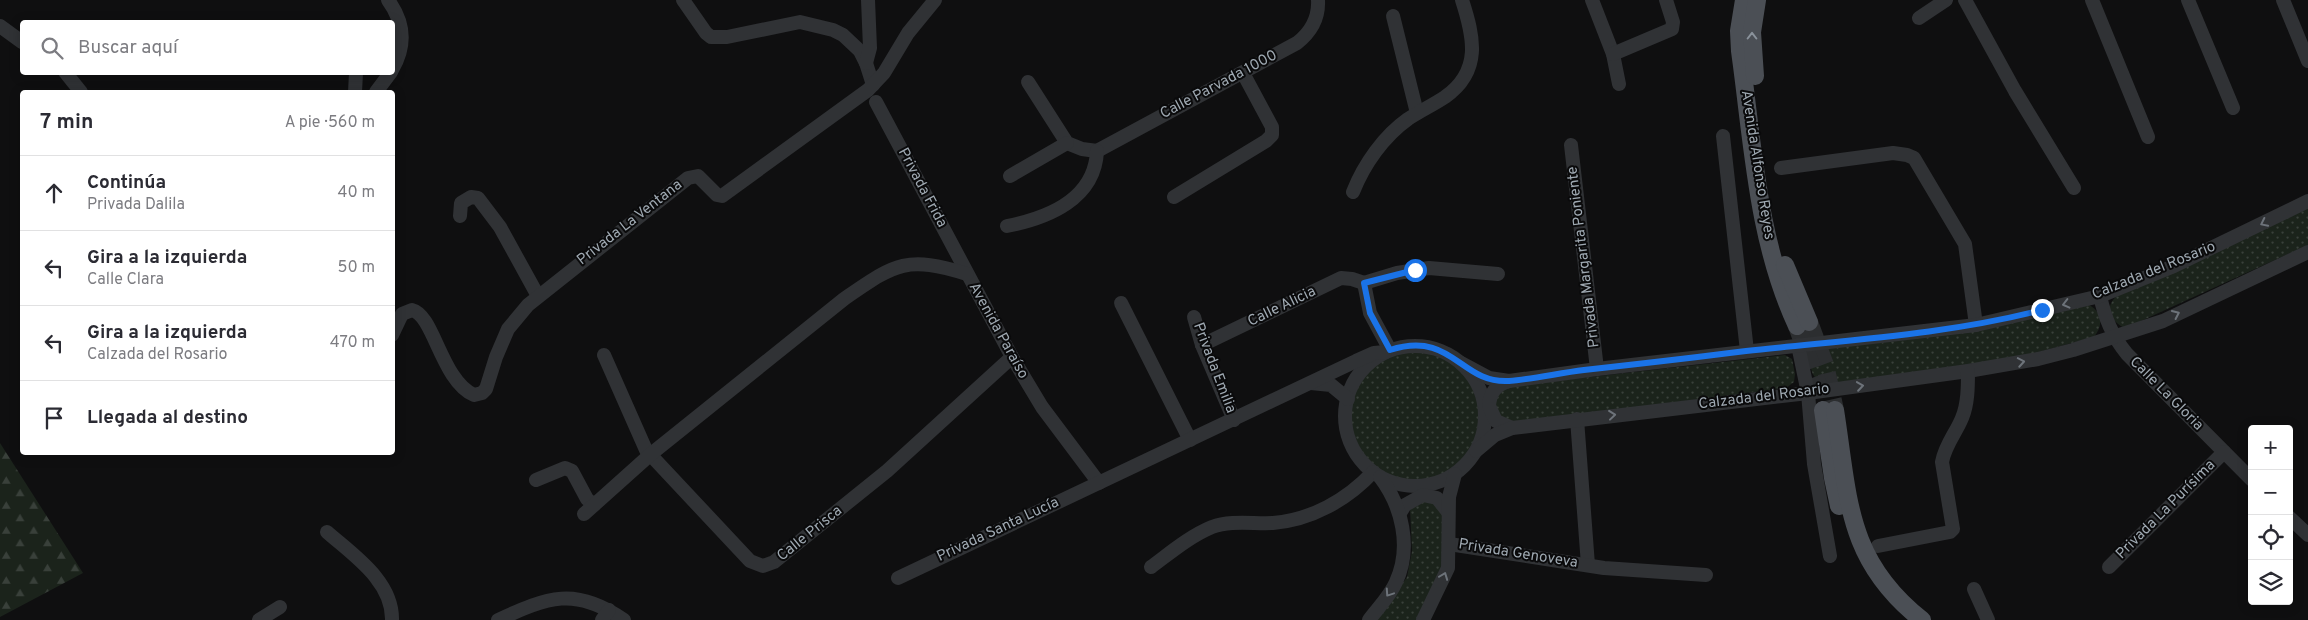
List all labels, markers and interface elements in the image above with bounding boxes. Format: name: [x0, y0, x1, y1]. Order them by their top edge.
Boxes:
search box: [20, 20, 395, 75]
one-way arrow: [1747, 32, 1757, 40]
icon: search: [38, 34, 66, 62]
text: Buscar aquí: [78, 36, 178, 60]
street label: Calle Parvada 1000: [1157, 46, 1281, 124]
street label: Avenida Alfonso Reyes: [1736, 89, 1778, 241]
text: 7 min: [40, 109, 93, 136]
text: A pie · 560 m: [285, 113, 375, 133]
street label: Privada Frida: [893, 145, 951, 231]
street label: Privada Margarita Poniente: [1563, 165, 1605, 349]
text: Continúa: [87, 171, 166, 195]
street label: Privada La Ventana: [574, 176, 686, 270]
icon: ahead: [40, 179, 68, 207]
text: 40 m: [337, 183, 375, 203]
text: Privada Dalila: [87, 195, 185, 215]
one-way arrow: [2260, 217, 2269, 227]
street label: Calzada del Rosario: [2089, 238, 2219, 304]
text: Gira a la izquierda: [87, 246, 247, 270]
icon: left: [40, 254, 68, 282]
text: 50 m: [338, 258, 375, 278]
route start: [1404, 259, 1427, 282]
text: Calle Clara: [87, 270, 164, 290]
street label: Avenida Paraíso: [964, 280, 1032, 382]
street label: Calle Alicia: [1245, 282, 1319, 332]
route end: [2031, 299, 2054, 322]
one-way arrow: [2062, 299, 2070, 309]
one-way arrow: [2171, 310, 2180, 321]
street label: Privada Emilia: [1188, 320, 1240, 416]
text: Gira a la izquierda: [87, 321, 247, 345]
icon: left: [40, 329, 68, 357]
text: 470 m: [330, 333, 375, 353]
text: Calzada del Rosario: [87, 345, 228, 365]
street label: Calle La Gloria: [2125, 353, 2207, 435]
one-way arrow: [2017, 357, 2026, 367]
street label: Calzada del Rosario: [1697, 380, 1831, 414]
one-way arrow: [1856, 381, 1865, 391]
icon: arrive: [40, 404, 68, 432]
text: Llegada al destino: [87, 406, 248, 430]
one-way arrow: [1608, 410, 1616, 421]
map controls: [2248, 425, 2293, 605]
button: +: [2248, 425, 2293, 470]
street label: Privada La Purísima: [2112, 456, 2220, 564]
button: −: [2248, 470, 2293, 515]
street label: Privada Santa Lucía: [934, 493, 1062, 567]
street label: Calle Prisca: [774, 502, 846, 566]
button: locate: [2248, 515, 2293, 560]
street label: Privada Genoveva: [1457, 535, 1579, 573]
button: layers: [2248, 560, 2293, 605]
one-way arrow: [1438, 572, 1449, 581]
one-way arrow: [1386, 588, 1395, 597]

